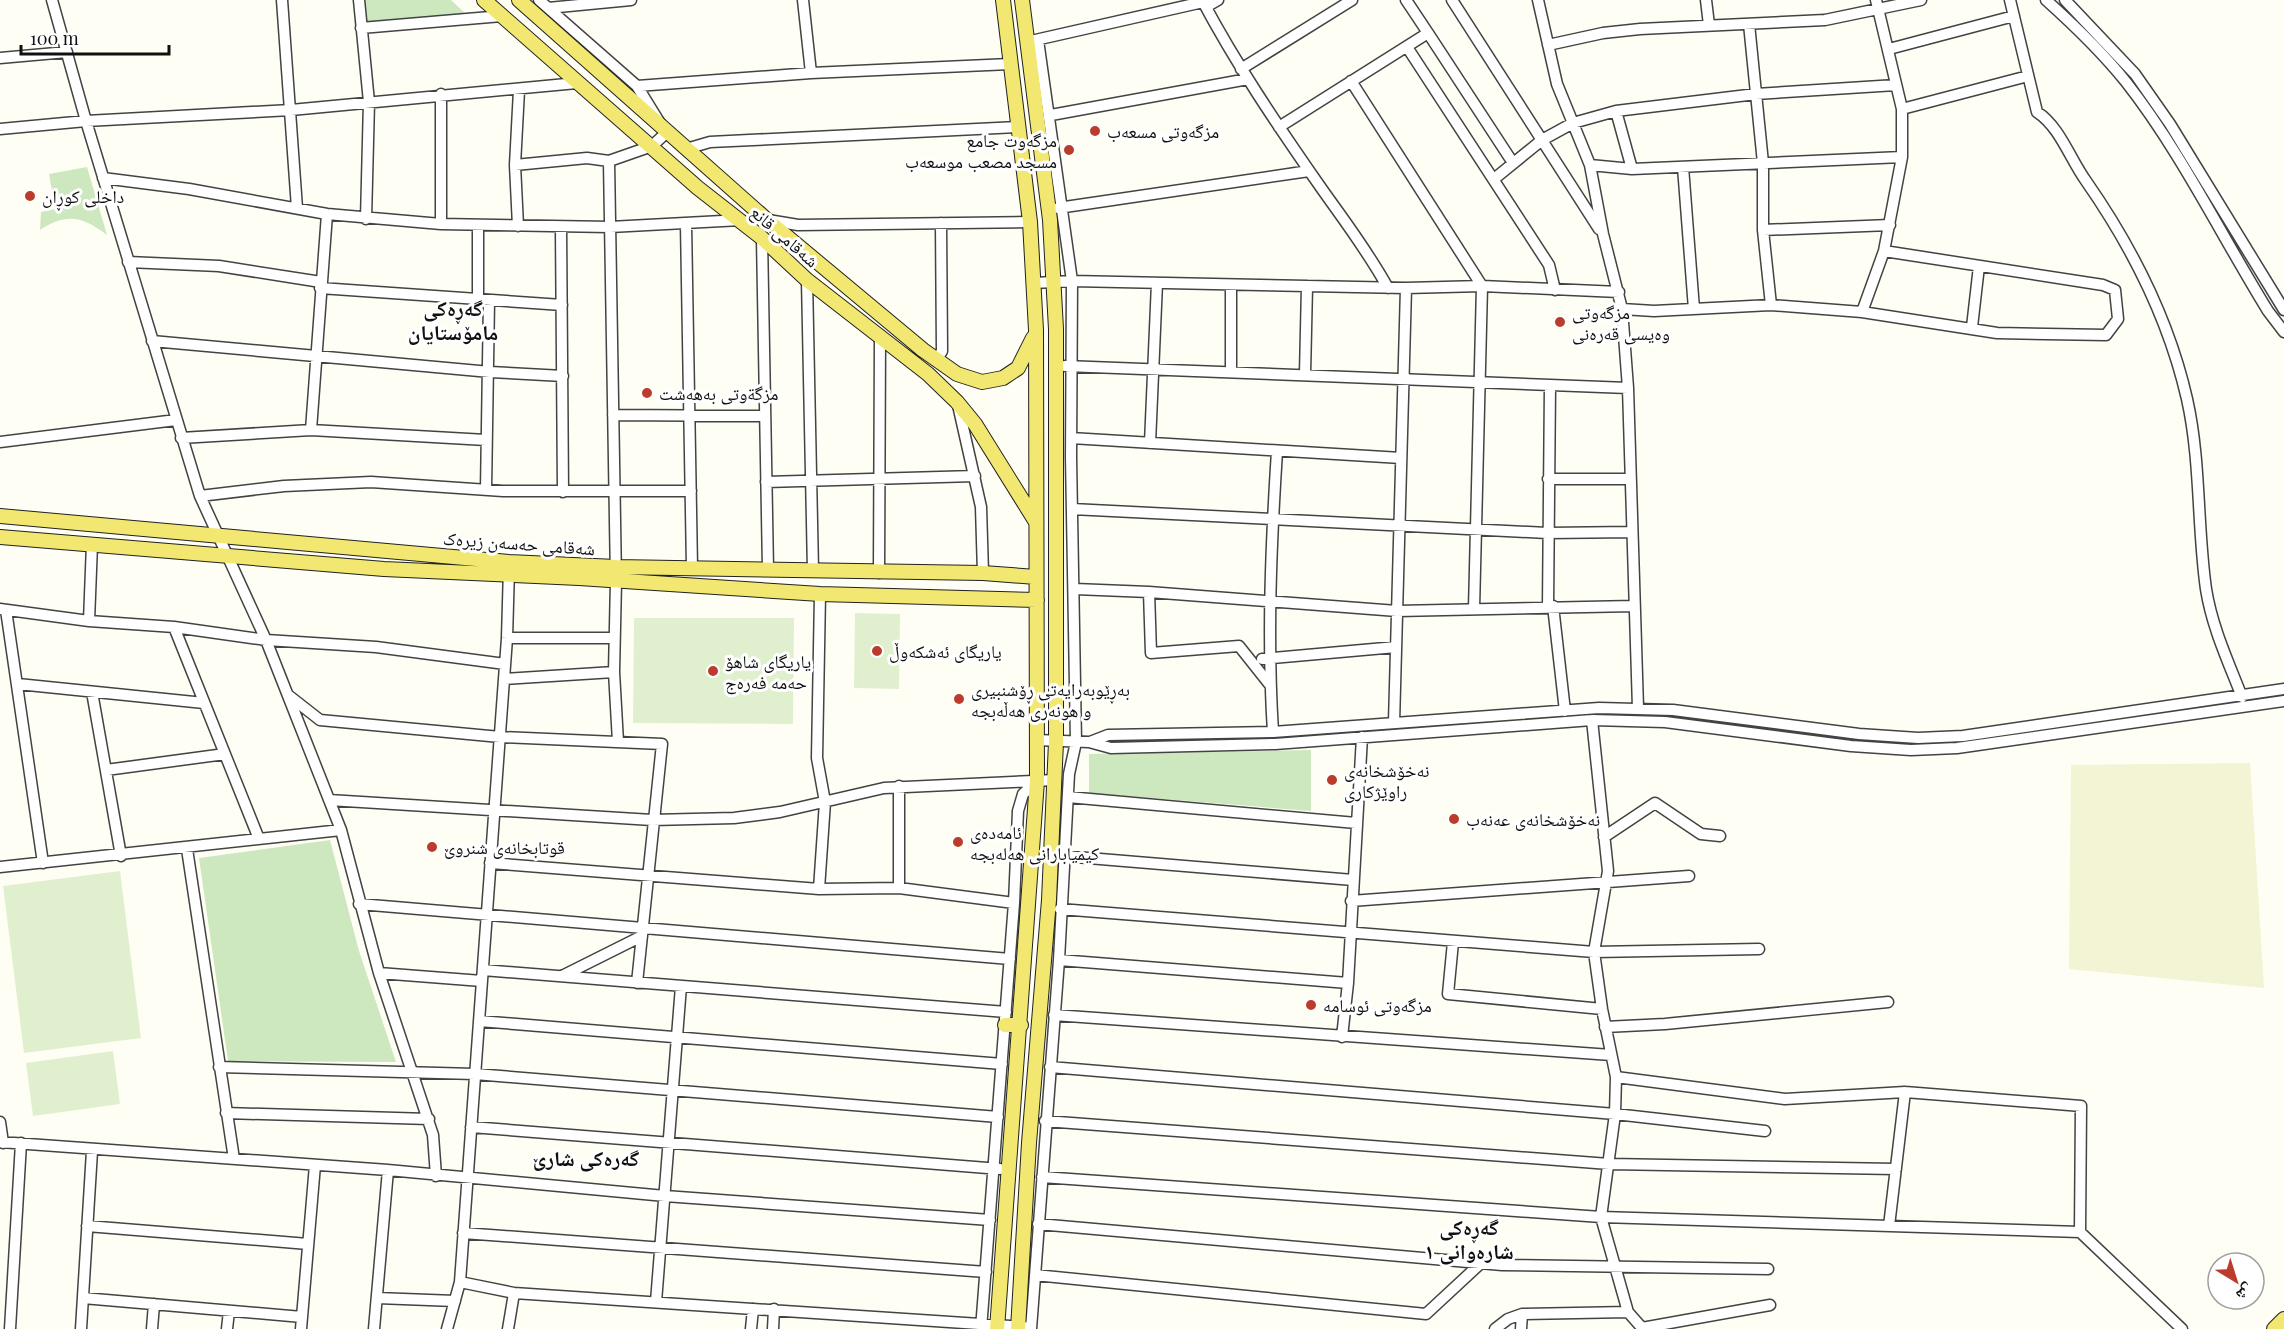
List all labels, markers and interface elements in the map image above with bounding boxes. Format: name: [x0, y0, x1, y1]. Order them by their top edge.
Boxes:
scale bar: [21, 18, 170, 56]
text: 100 m: [30, 26, 79, 50]
place label: مزگەوتی مسعەب: [1107, 119, 1219, 143]
marker: مزگەوتی مسعەب: [1088, 124, 1102, 138]
place label: مزگەوت جامع مسجد مصعب موسعەب: [905, 128, 1057, 173]
marker: مزگەوت جامع مسجد مصعب موسعەب: [1062, 143, 1076, 157]
place label: داخلی کوڕان: [42, 184, 124, 211]
marker: داخلی کوڕان: [23, 189, 37, 203]
street label: شەقامی قانع: [745, 200, 824, 273]
district label: گەڕەکی مامۆستایان: [408, 293, 498, 345]
place label: مزگەوتی وەیسی قەرەنی: [1572, 300, 1670, 345]
marker: مزگەوتی وەیسی قەرەنی: [1553, 315, 1567, 329]
place label: مزگةوتى بەھەشت: [659, 381, 778, 405]
marker: مزگةوتى بەھەشت: [640, 386, 654, 400]
street label: شەقامی حەسەن زیرەک: [442, 526, 596, 560]
place label: یاریگای ئەشکەوڵ: [889, 639, 1002, 663]
marker: یاریگای ئەشکەوڵ: [870, 644, 884, 658]
place label: یاریگای شاهۆ حەمە فەرەج: [725, 649, 811, 695]
marker: یاریگای شاهۆ حەمە فەرەج: [706, 664, 720, 678]
place label: بەڕێوبەرایەتی ڕۆشنبیری و هونەری هەڵەبجە: [971, 677, 1130, 722]
marker: بەڕێوبەرایەتی ڕۆشنبیری و هونەری هەڵەبجە: [952, 692, 966, 706]
place label: نەخۆشخانەی راوێژکاری: [1344, 758, 1430, 803]
marker: نەخۆشخانەی راوێژکاری: [1325, 773, 1339, 787]
place label: نەخۆشخانەی عەنەب: [1466, 807, 1600, 831]
marker: نەخۆشخانەی عەنەب: [1447, 812, 1461, 826]
place label: ئامەدەی کیمیابارانی هەلەبجە: [970, 820, 1100, 865]
place label: قوتابخانەی شنروێ: [444, 835, 565, 859]
marker: ئامەدەی کیمیابارانی هەلەبجە: [951, 835, 965, 849]
marker: قوتابخانەی شنروێ: [425, 840, 439, 854]
place label: مزگەوتی ئوسامە: [1323, 993, 1432, 1017]
marker: مزگەوتی ئوسامە: [1304, 998, 1318, 1012]
district label: گەرەکی شارێ: [533, 1143, 639, 1172]
district label: گەڕەکی شارەوانی ١: [1424, 1212, 1514, 1265]
north arrow: [2206, 1251, 2266, 1311]
text: ش: [2232, 1280, 2259, 1307]

